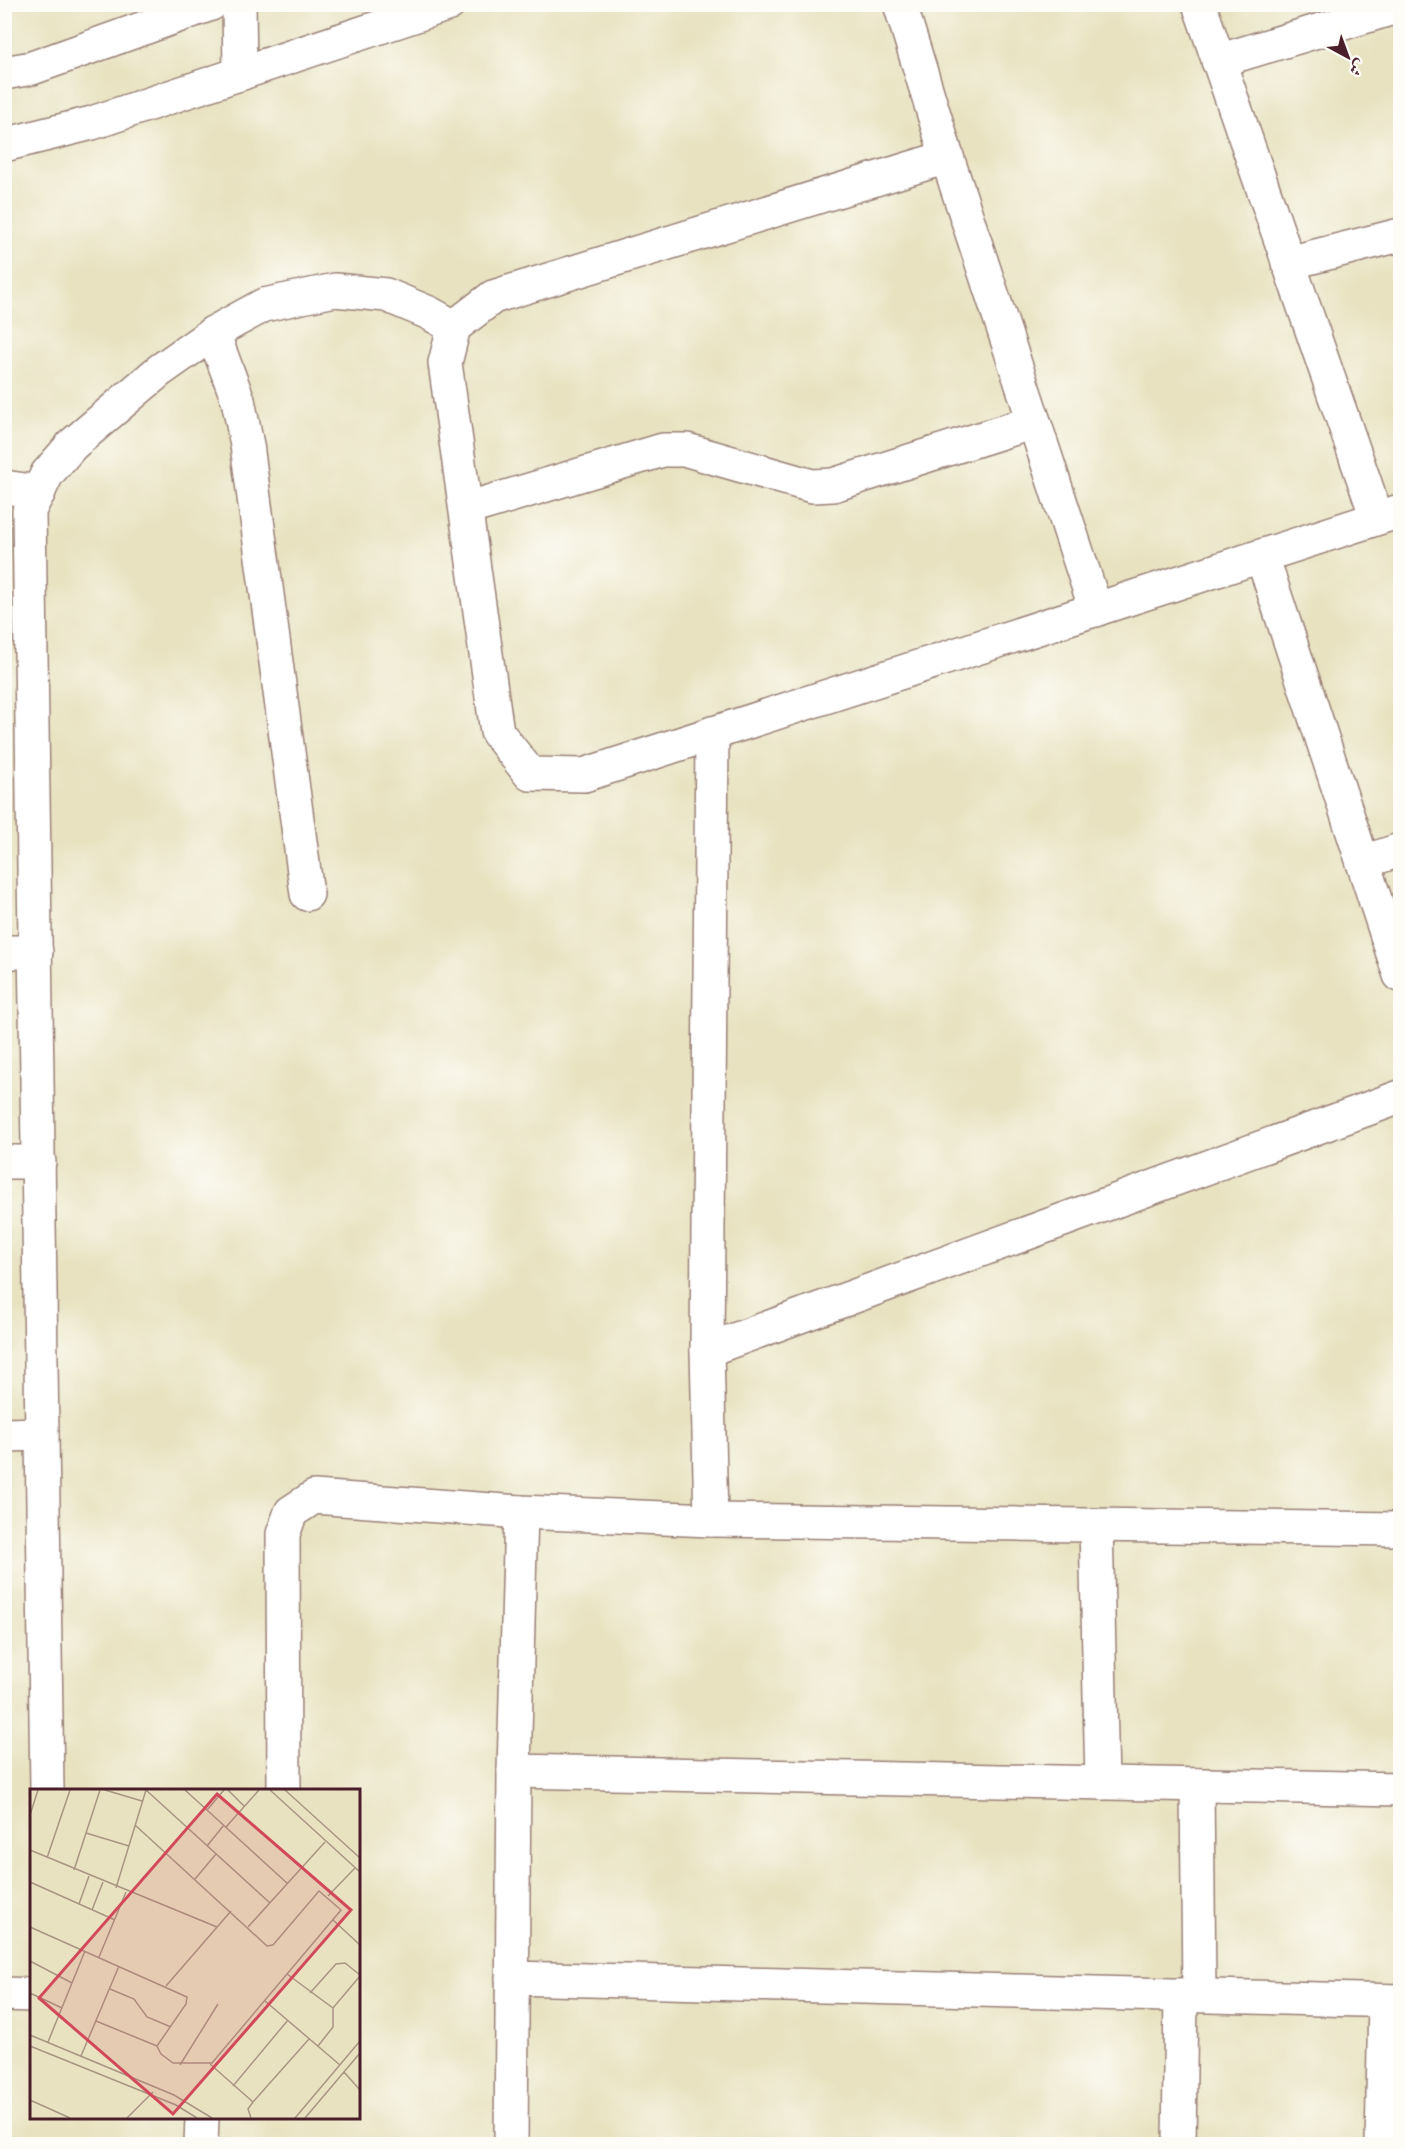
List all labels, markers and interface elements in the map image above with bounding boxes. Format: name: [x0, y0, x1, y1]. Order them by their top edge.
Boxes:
north arrow: [1318, 27, 1378, 87]
text: ش: [1344, 54, 1369, 80]
inset map: [30, 1789, 360, 2119]

